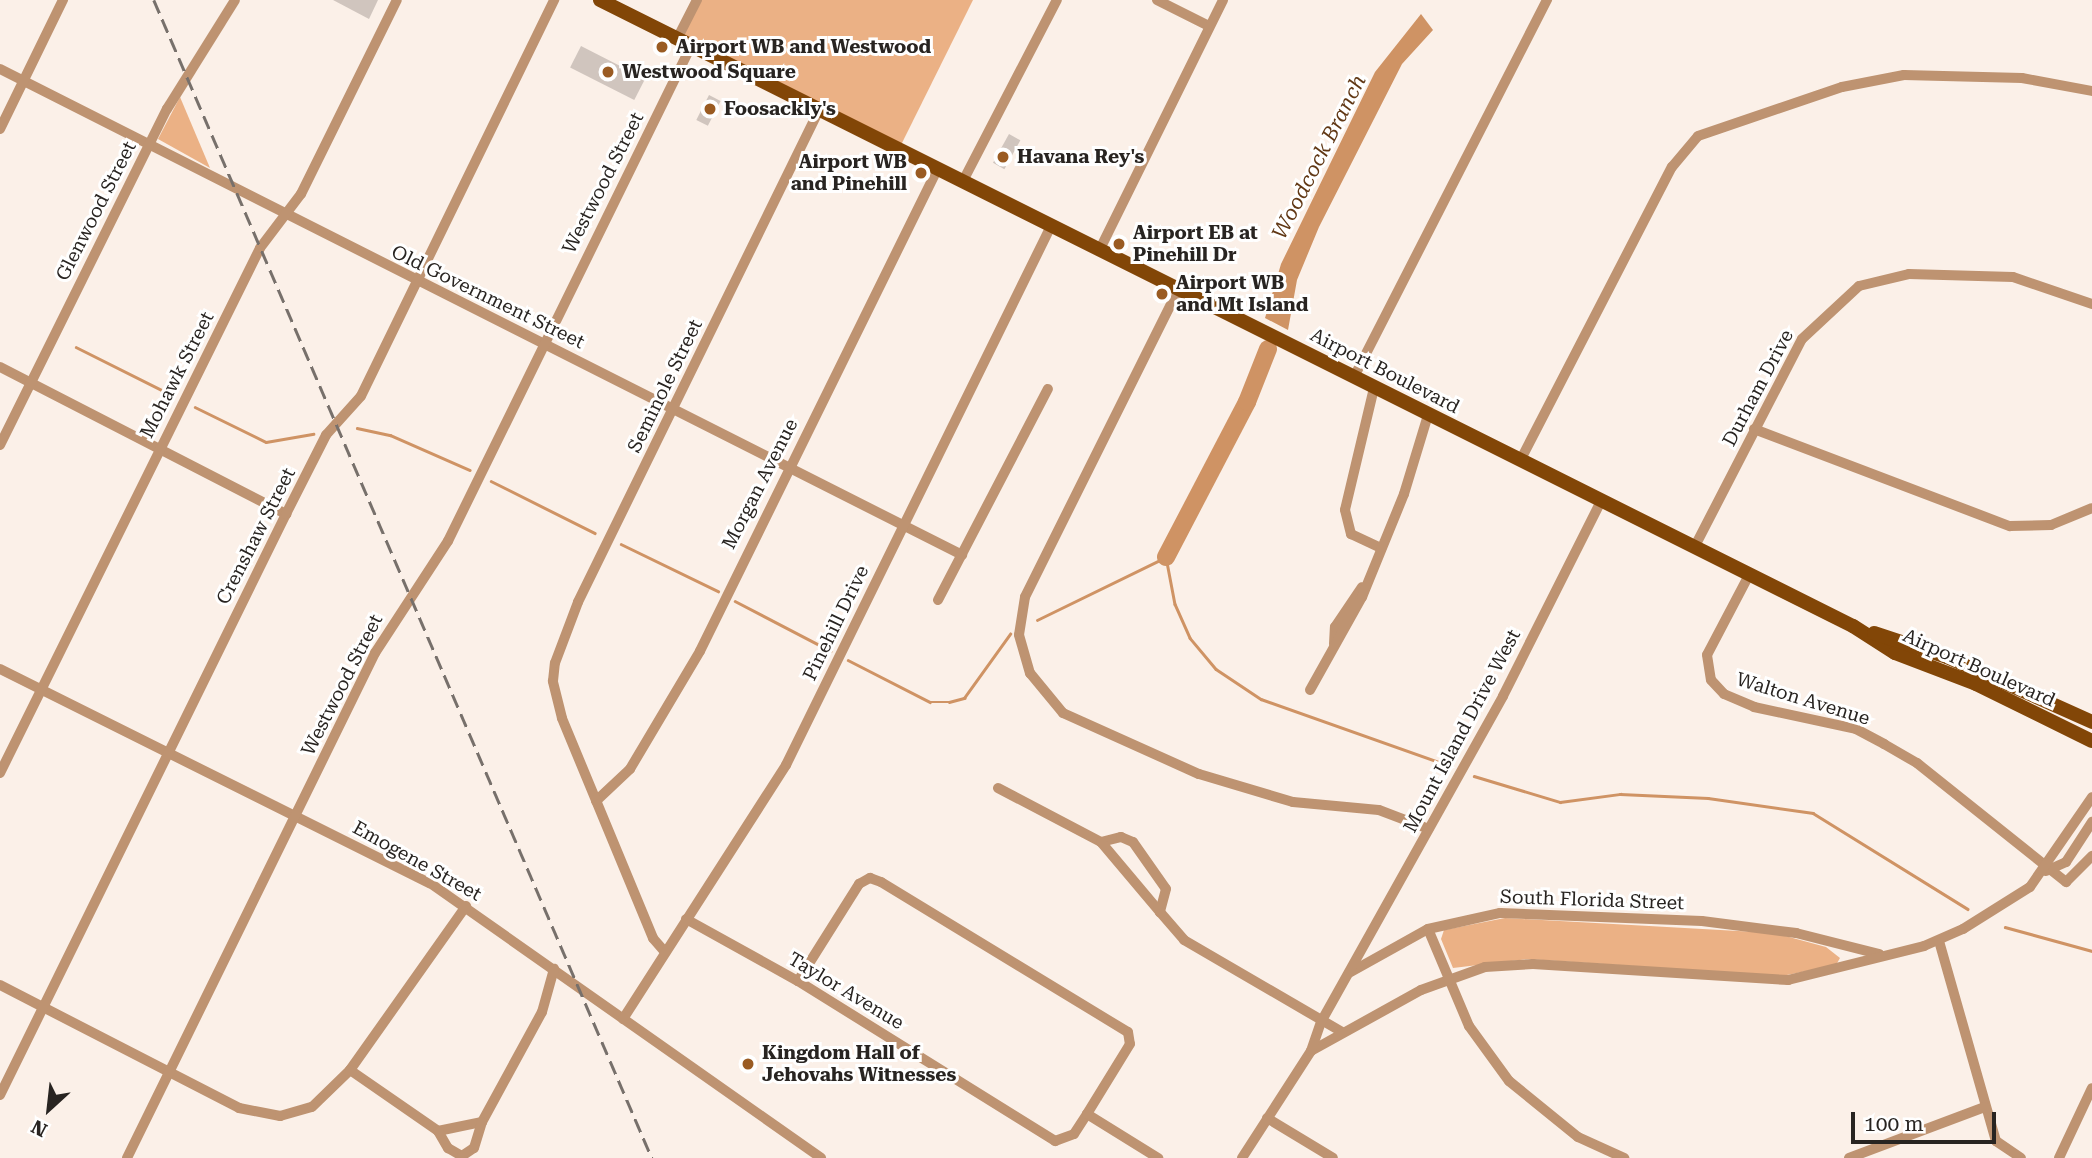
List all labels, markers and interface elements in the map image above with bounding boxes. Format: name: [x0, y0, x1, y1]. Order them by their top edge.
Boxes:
place label: Airport WB and Westwood: [676, 36, 931, 58]
marker: Airport WB and Westwood: [654, 39, 670, 55]
place label: Westwood Square: [622, 61, 796, 83]
marker: Westwood Square: [600, 64, 616, 80]
water label: Woodcock Branch: [1267, 71, 1371, 243]
place label: Foosackly's: [724, 98, 836, 120]
marker: Foosackly's: [702, 101, 718, 117]
street label: Westwood Street: [558, 109, 648, 257]
street label: Glenwood Street: [51, 138, 141, 284]
place label: Havana Rey's: [1017, 146, 1144, 168]
marker: Havana Rey's: [995, 149, 1011, 165]
place label: Airport WB and Pinehill: [791, 151, 907, 195]
marker: Airport WB and Pinehill: [913, 165, 929, 181]
place label: Airport EB at Pinehill Dr: [1133, 222, 1258, 266]
marker: Airport EB at Pinehill Dr: [1111, 236, 1127, 252]
street label: Old Government Street: [388, 240, 588, 354]
place label: Airport WB and Mt Island: [1176, 272, 1309, 316]
marker: Airport WB and Mt Island: [1154, 286, 1170, 302]
street label: Mohawk Street: [135, 308, 219, 442]
street label: Seminole Street: [623, 316, 707, 456]
street label: Airport Boulevard: [1307, 324, 1463, 418]
street label: Durham Drive: [1718, 326, 1798, 450]
street label: Morgan Avenue: [717, 415, 803, 553]
street label: Crenshaw Street: [212, 464, 300, 608]
street label: Pinehill Drive: [798, 562, 874, 684]
street label: Westwood Street: [297, 611, 387, 759]
street label: Airport Boulevard: [1899, 624, 2059, 712]
street label: Mount Island Drive West: [1399, 626, 1525, 836]
street label: Walton Avenue: [1733, 668, 1873, 730]
street label: Emogene Street: [349, 816, 485, 906]
street label: South Florida Street: [1499, 885, 1685, 915]
street label: Taylor Avenue: [784, 948, 908, 1034]
place label: Kingdom Hall of Jehovahs Witnesses: [762, 1042, 956, 1086]
marker: Kingdom Hall of Jehovahs Witnesses: [740, 1056, 756, 1072]
north arrow: [14, 1074, 84, 1144]
scale bar: [1854, 1098, 1999, 1142]
text: 100 m: [1864, 1112, 1924, 1136]
text: N: [28, 1115, 51, 1142]

